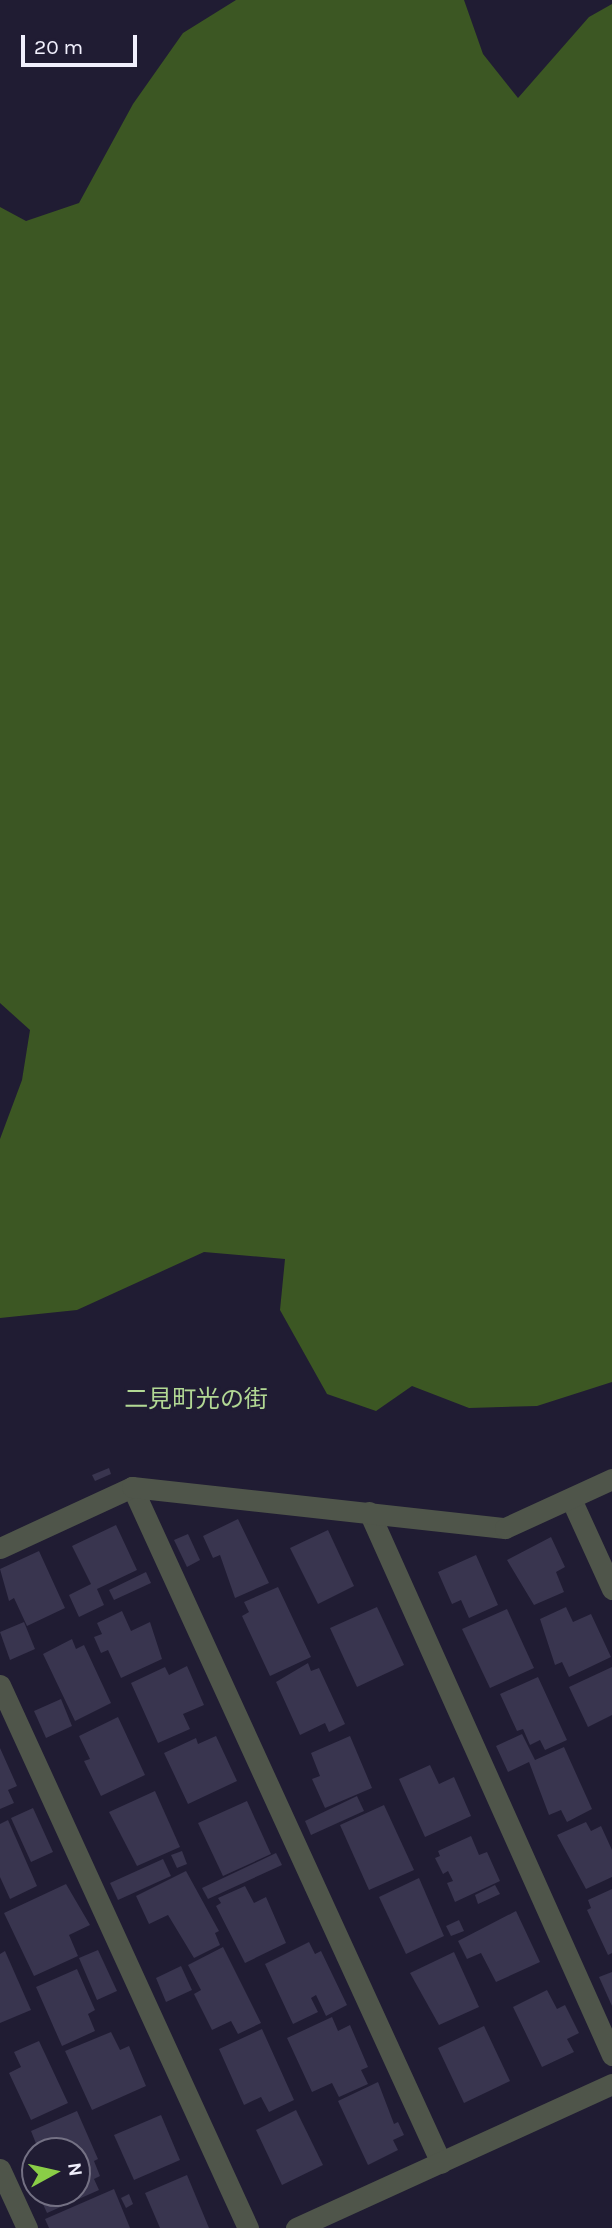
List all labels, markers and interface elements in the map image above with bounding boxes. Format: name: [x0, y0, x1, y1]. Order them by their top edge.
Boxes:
scale bar: [24, 21, 140, 65]
text: 20 m: [34, 35, 83, 59]
district label: 二見町光の街: [124, 1386, 268, 1414]
north arrow: [21, 2137, 91, 2207]
text: N: [63, 2161, 87, 2178]

